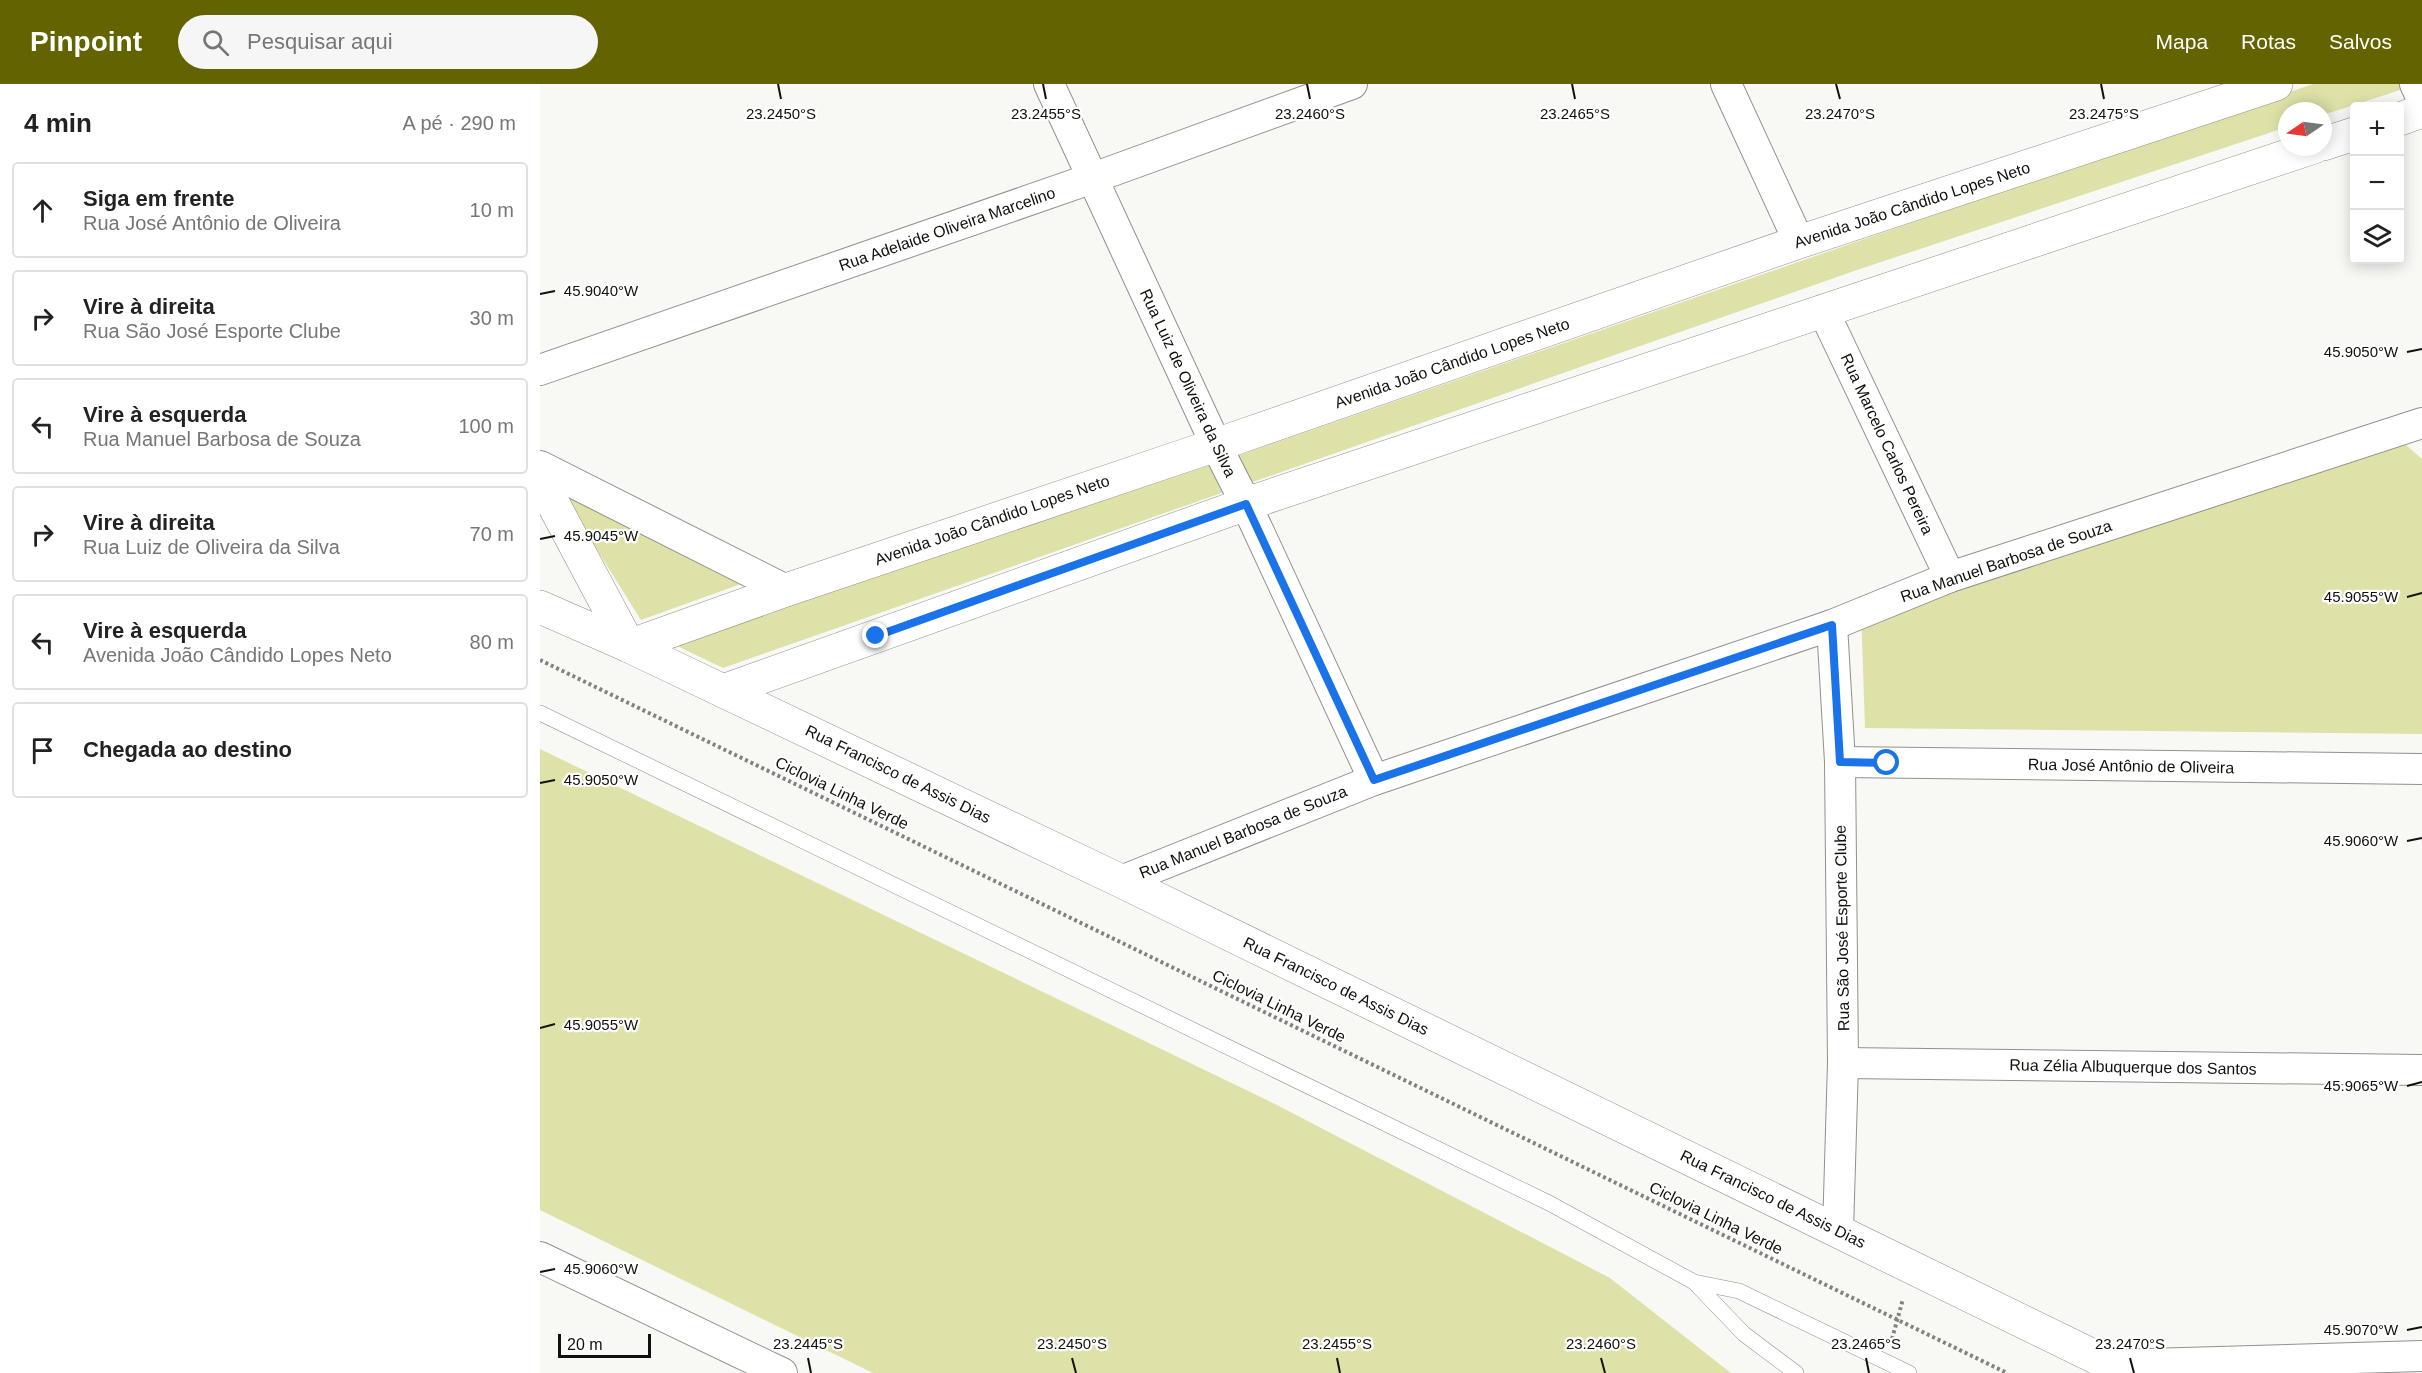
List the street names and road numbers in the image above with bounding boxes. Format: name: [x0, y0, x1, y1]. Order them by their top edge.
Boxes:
street label: Avenida João Cândido Lopes Neto: [1792, 159, 2032, 251]
street label: Rua Adelaide Oliveira Marcelino: [837, 184, 1057, 274]
street label: Rua Luiz de Oliveira da Silva: [1137, 286, 1239, 480]
street label: Avenida João Cândido Lopes Neto: [1332, 315, 1572, 411]
street label: Rua Marcelo Carlos Pereira: [1838, 351, 1936, 537]
street label: Avenida João Cândido Lopes Neto: [872, 472, 1112, 568]
street label: Rua Manuel Barbosa de Souza: [1898, 517, 2114, 605]
street label: Rua Francisco de Assis Dias: [803, 722, 993, 826]
street label: Ciclovia Linha Verde: [773, 753, 911, 833]
street label: Rua José Antônio de Oliveira: [2028, 756, 2234, 776]
street label: Rua Manuel Barbosa de Souza: [1137, 782, 1349, 882]
street label: Rua São José Esporte Clube: [1832, 825, 1852, 1031]
street label: Rua Francisco de Assis Dias: [1241, 934, 1431, 1038]
street label: Ciclovia Linha Verde: [1210, 966, 1348, 1046]
street label: Rua Zélia Albuquerque dos Santos: [2009, 1056, 2257, 1078]
street label: Rua Francisco de Assis Dias: [1678, 1147, 1868, 1251]
street label: Ciclovia Linha Verde: [1647, 1178, 1785, 1258]

